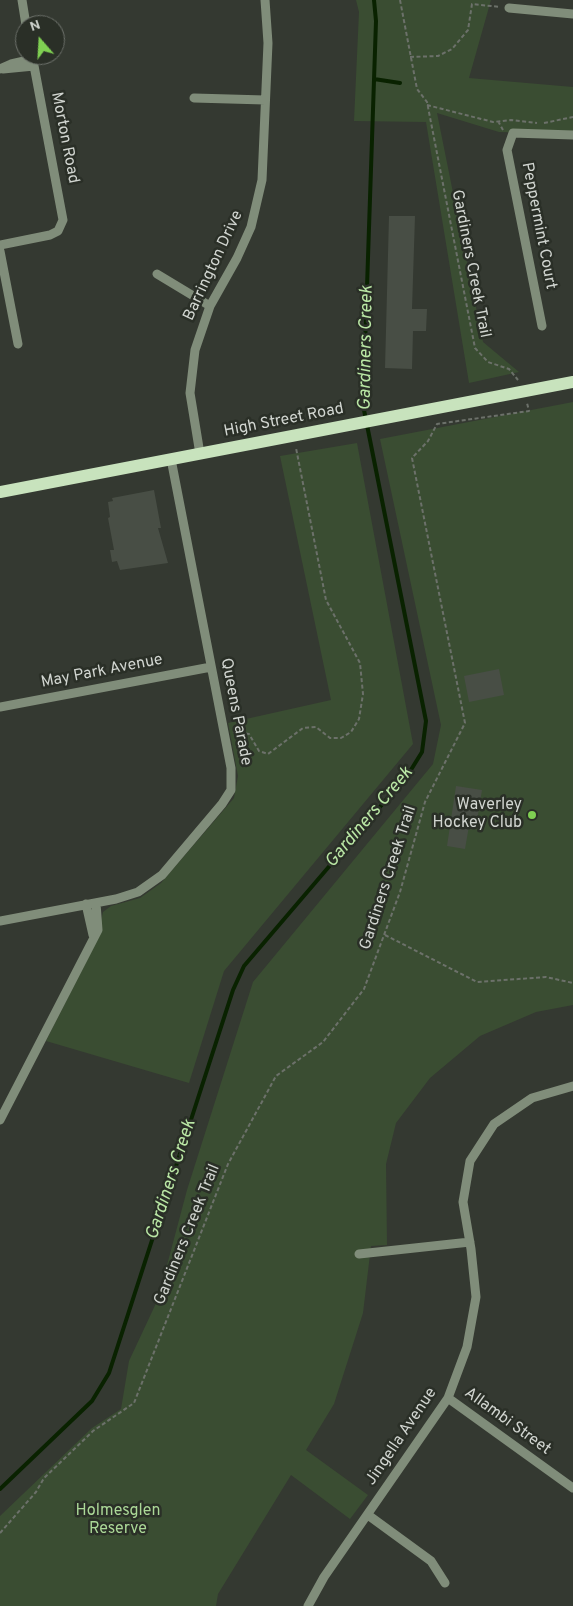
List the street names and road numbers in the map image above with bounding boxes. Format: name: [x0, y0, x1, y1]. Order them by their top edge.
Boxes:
street label: Morton Road: [46, 91, 82, 185]
street label: Peppermint Court: [516, 161, 560, 291]
street label: Gardiners Creek Trail: [446, 188, 494, 340]
street label: Barrington Drive: [180, 208, 248, 324]
street label: High Street Road: [222, 400, 346, 442]
street label: May Park Avenue: [40, 651, 164, 693]
street label: Queens Parade: [215, 657, 255, 767]
street label: Gardiners Creek Trail: [357, 804, 421, 952]
street label: Gardiners Creek Trail: [151, 1162, 225, 1308]
street label: Allambi Street: [460, 1384, 554, 1460]
street label: Jingella Avenue: [362, 1385, 442, 1489]

